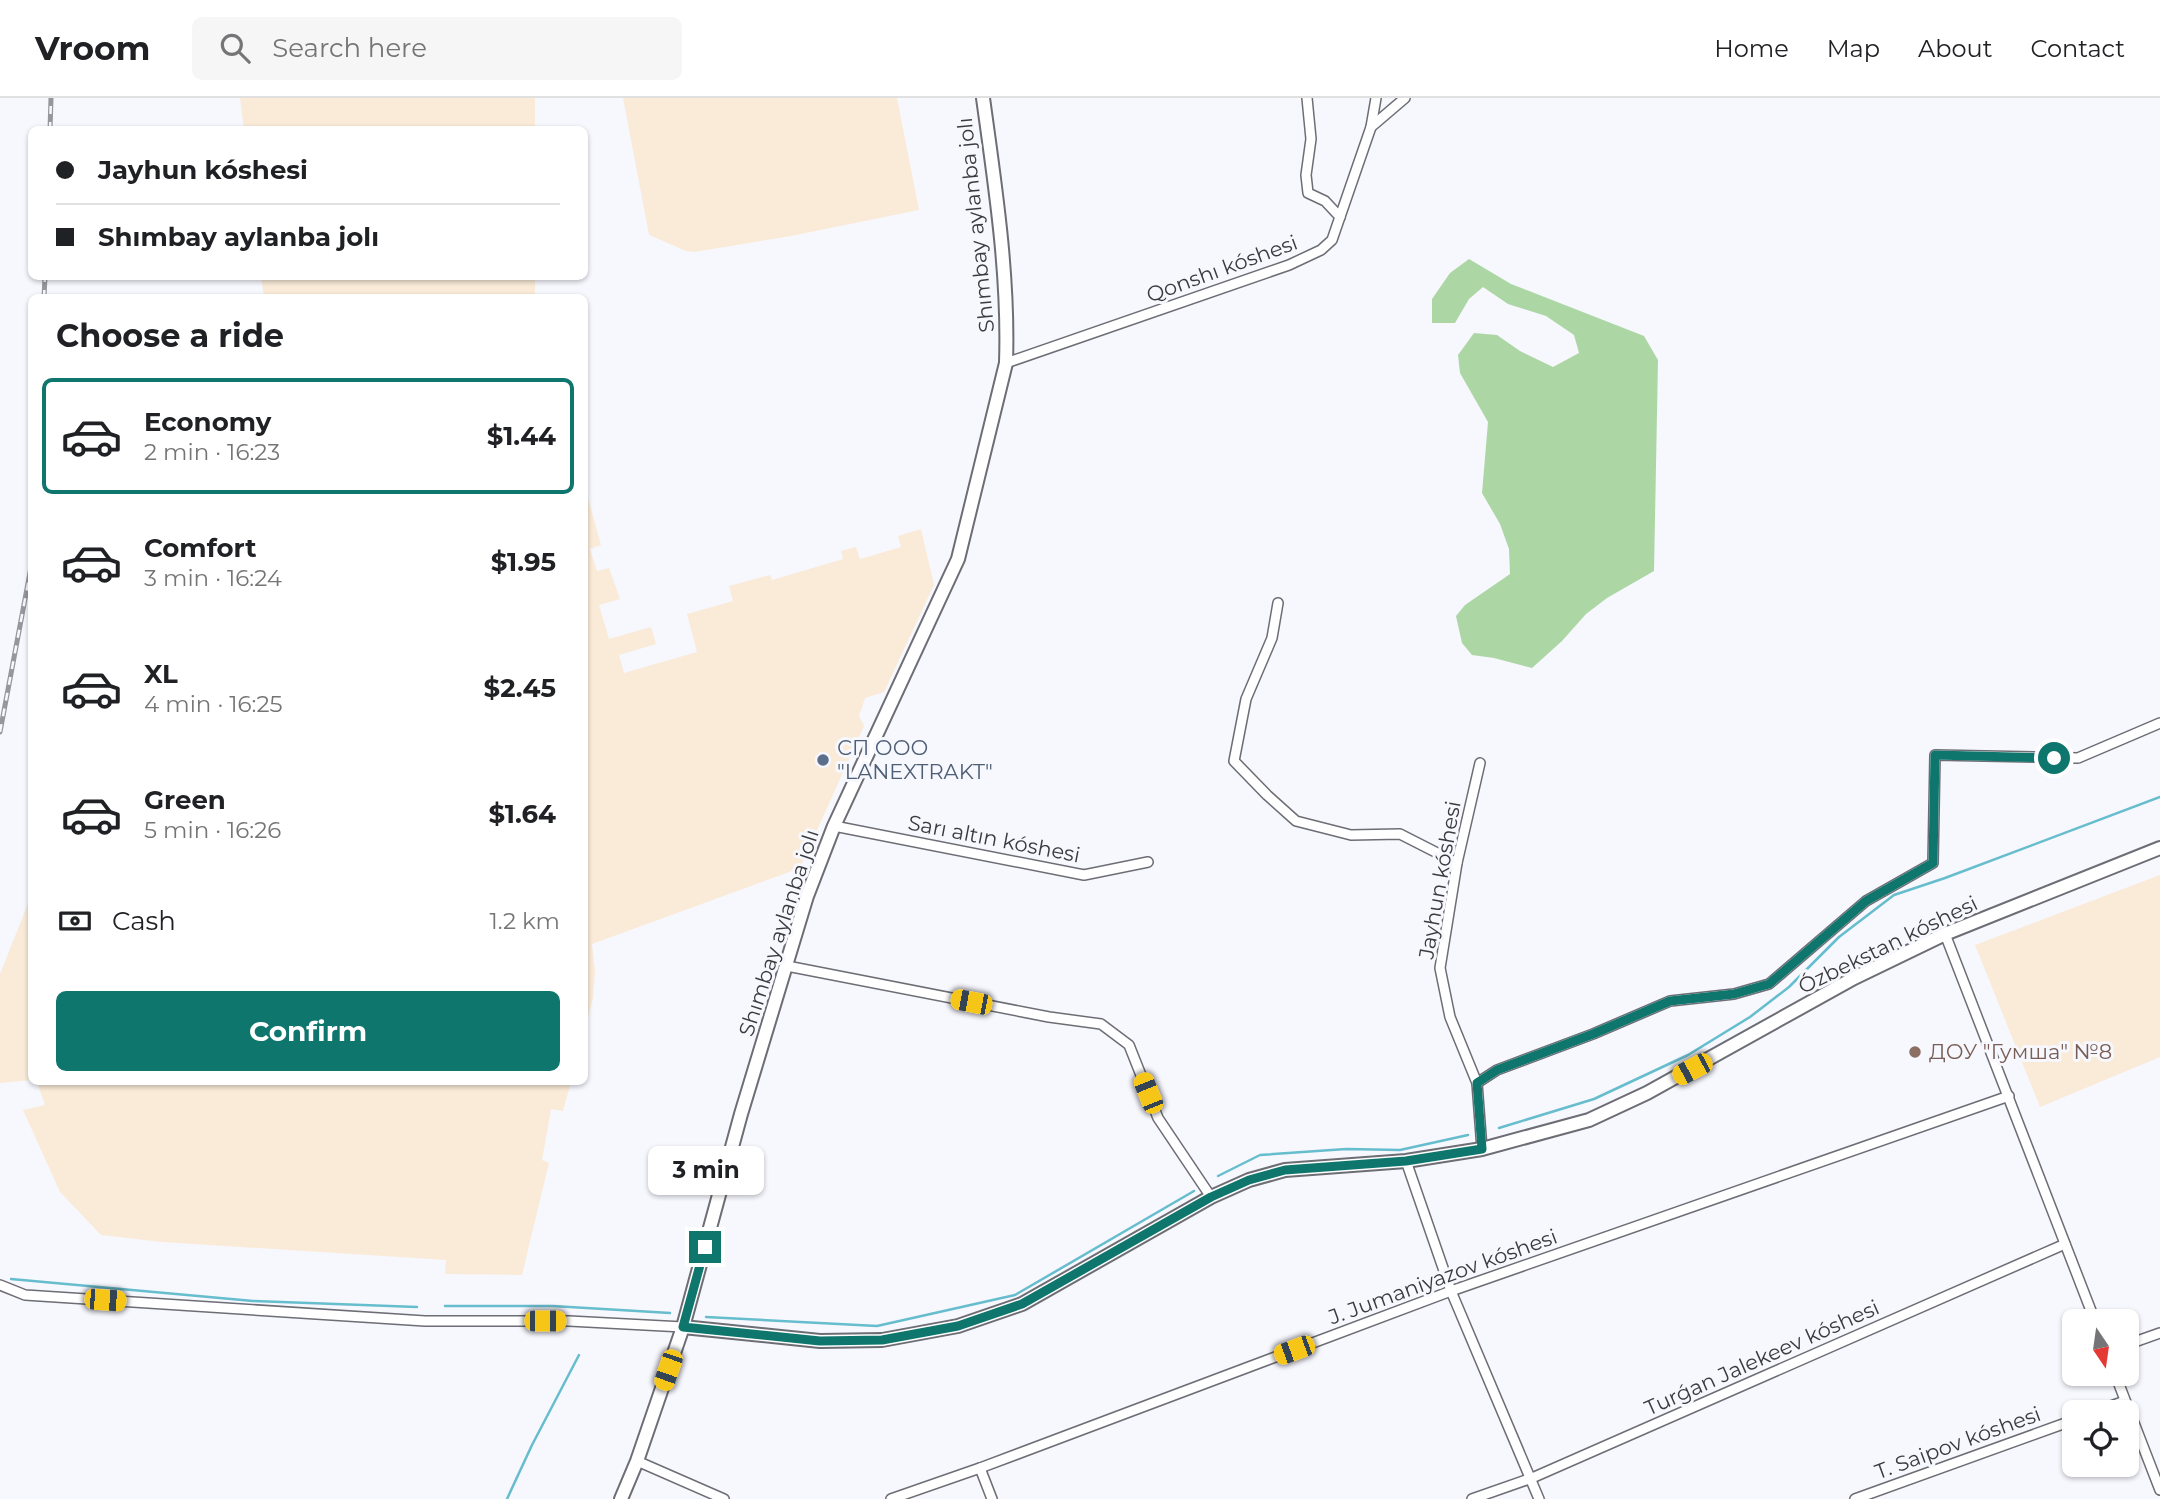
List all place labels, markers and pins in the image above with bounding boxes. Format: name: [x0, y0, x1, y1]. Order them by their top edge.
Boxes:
place label: СП ООО "LANEXTRAKT": [837, 735, 993, 784]
marker: СП ООО "LANEXTRAKT": [815, 752, 831, 768]
place label: ДОУ "Гумша" №8: [1929, 1039, 2112, 1064]
marker: ДОУ "Гумша" №8: [1907, 1044, 1923, 1060]

